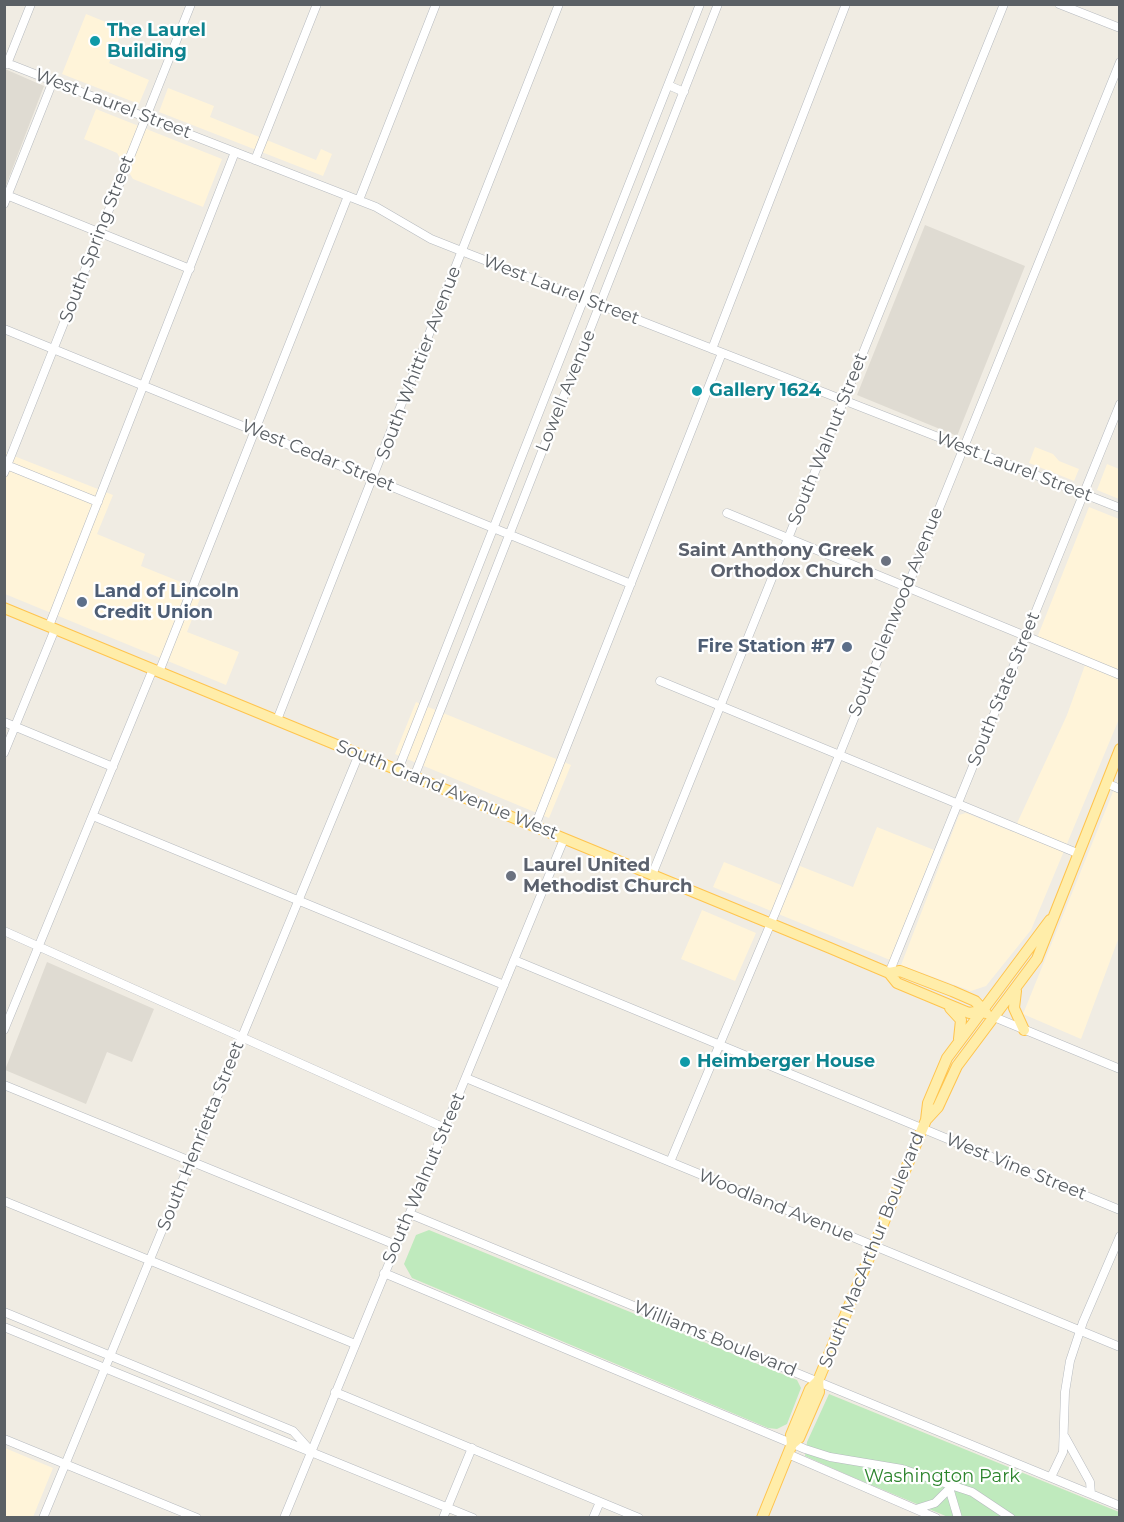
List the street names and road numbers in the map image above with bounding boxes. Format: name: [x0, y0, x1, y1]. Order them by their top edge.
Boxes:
street label: West Laurel Street: [32, 64, 194, 144]
street label: South Spring Street: [55, 152, 139, 326]
street label: West Laurel Street: [480, 250, 642, 330]
street label: South Whittier Avenue: [372, 263, 466, 463]
street label: Lowell Avenue: [532, 327, 600, 455]
street label: South Walnut Street: [784, 350, 872, 528]
street label: West Cedar Street: [238, 415, 398, 497]
street label: West Laurel Street: [933, 427, 1095, 507]
street label: South Glenwood Avenue: [844, 504, 948, 720]
street label: South State Street: [963, 609, 1045, 769]
street label: South Grand Avenue West: [333, 736, 561, 844]
street label: South Henrietta Street: [153, 1038, 249, 1234]
street label: South Walnut Street: [378, 1089, 470, 1267]
street label: South MacArthur Boulevard: [815, 1129, 929, 1371]
street label: West Vine Street: [942, 1129, 1090, 1205]
street label: Woodland Avenue: [695, 1165, 857, 1247]
street label: Williams Boulevard: [630, 1296, 800, 1382]

